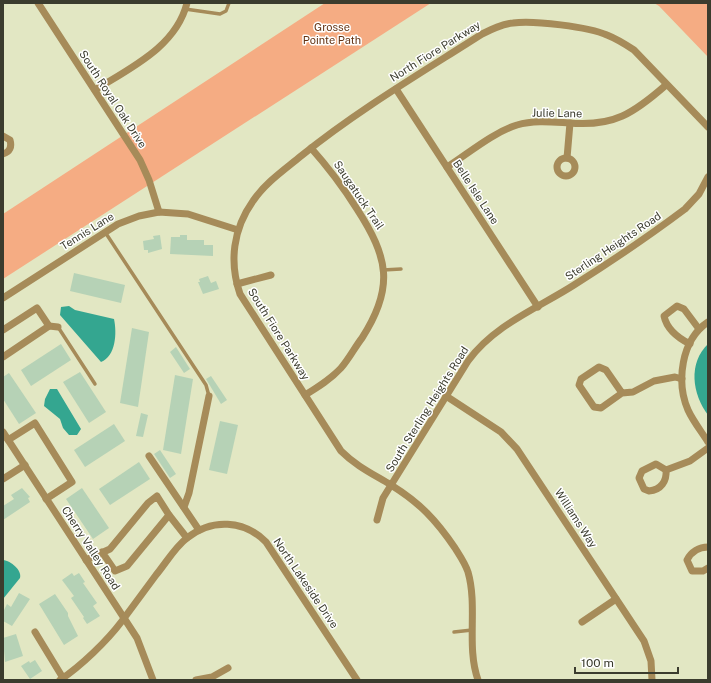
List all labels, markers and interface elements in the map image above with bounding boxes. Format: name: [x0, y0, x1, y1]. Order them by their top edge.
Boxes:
street label: North Fiore Parkway: [388, 18, 482, 84]
park label: Grosse Pointe Path: [303, 21, 361, 46]
street label: South Royal Oak Drive: [77, 48, 149, 150]
street label: Julie Lane: [532, 107, 582, 119]
street label: Saugatuck Trail: [332, 158, 386, 232]
street label: Belle Isle Lane: [451, 158, 501, 226]
street label: Tennis Lane: [58, 210, 116, 252]
street label: Sterling Heights Road: [563, 210, 663, 282]
street label: South Fiore Parkway: [246, 286, 312, 382]
street label: South Sterling Heights Road: [383, 344, 471, 474]
street label: Williams Way: [553, 486, 600, 550]
street label: Cherry Valley Road: [60, 504, 122, 592]
street label: North Lakeside Drive: [271, 536, 341, 630]
scale bar: [575, 649, 678, 675]
text: 100 m: [581, 656, 614, 670]

